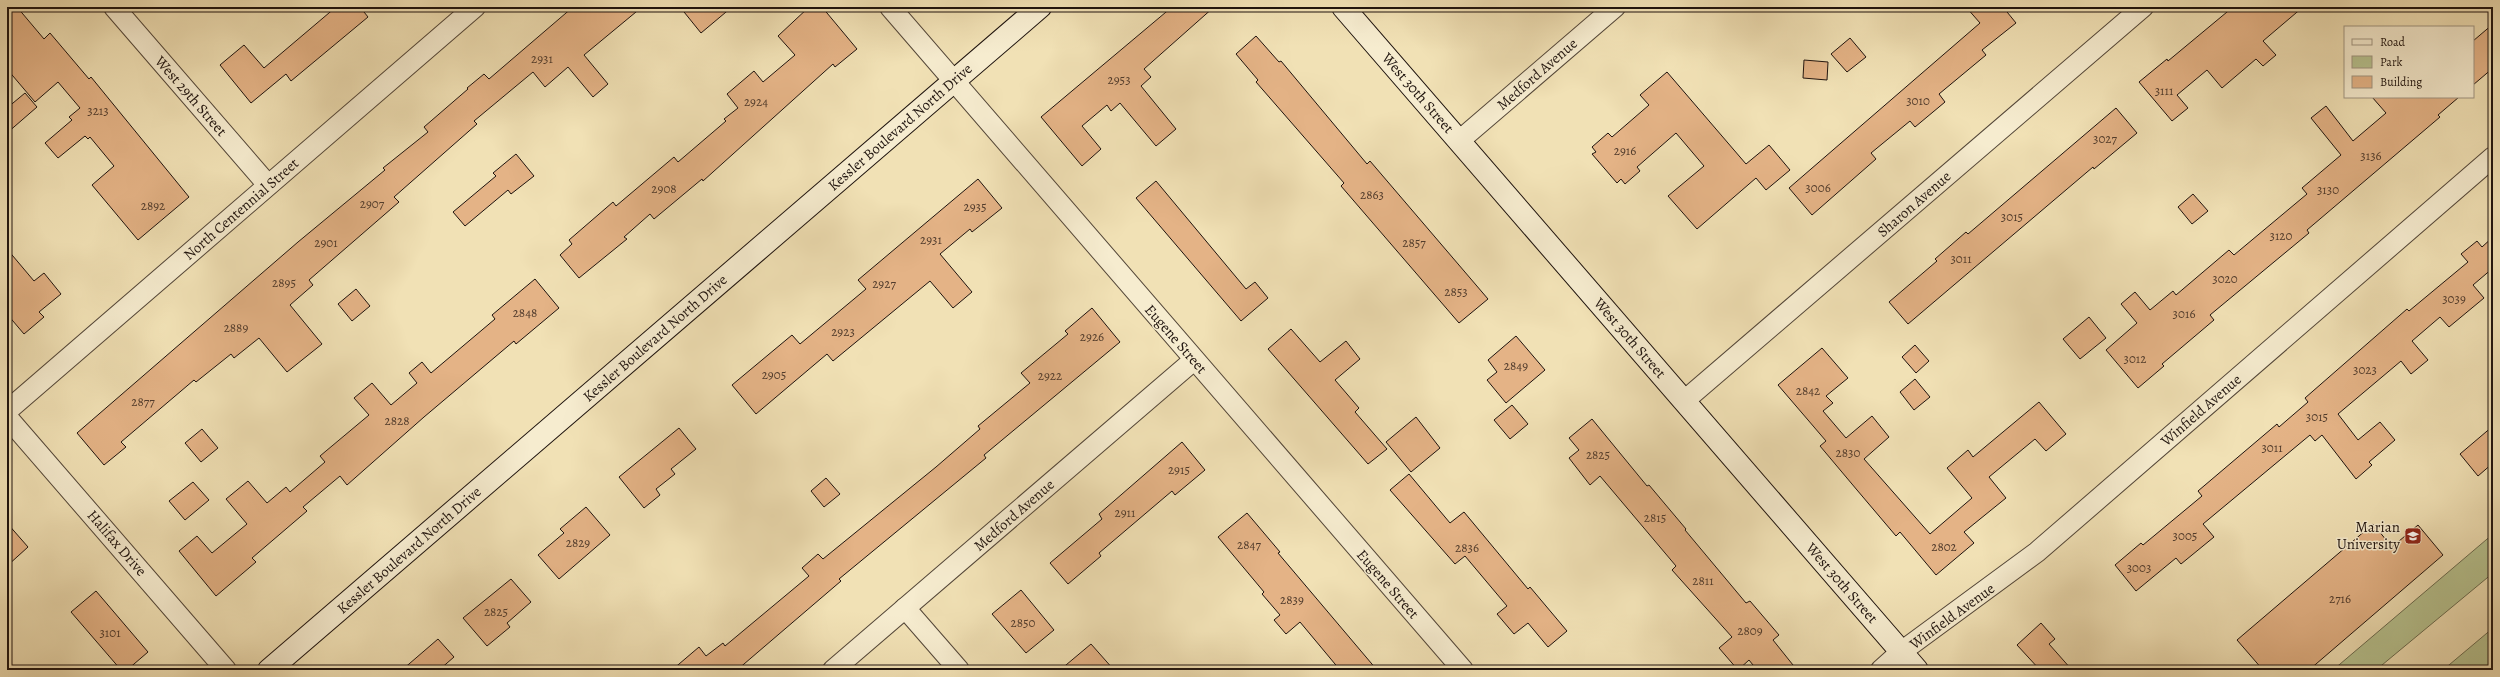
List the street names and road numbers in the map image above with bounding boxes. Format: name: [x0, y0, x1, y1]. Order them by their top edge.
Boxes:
street label: Medford Avenue: [1492, 33, 1582, 115]
street label: West 30th Street: [1377, 48, 1459, 138]
street label: West 29th Street: [150, 51, 231, 140]
street label: Kessler Boulevard North Drive: [824, 59, 977, 195]
street label: North Centennial Street: [179, 153, 303, 265]
street label: Sharon Avenue: [1873, 166, 1955, 242]
street label: Kessler Boulevard North Drive: [579, 270, 732, 406]
street label: West 30th Street: [1589, 293, 1671, 383]
street label: Eugene Street: [1140, 300, 1212, 378]
street label: Winfield Avenue: [2156, 369, 2246, 451]
street label: Medford Avenue: [969, 474, 1059, 556]
street label: Kessler Boulevard North Drive: [333, 482, 486, 618]
street label: Halifax Drive: [83, 506, 151, 581]
street label: West 30th Street: [1801, 538, 1883, 628]
street label: Eugene Street: [1352, 545, 1424, 623]
street label: Winfield Avenue: [1905, 578, 1999, 654]

